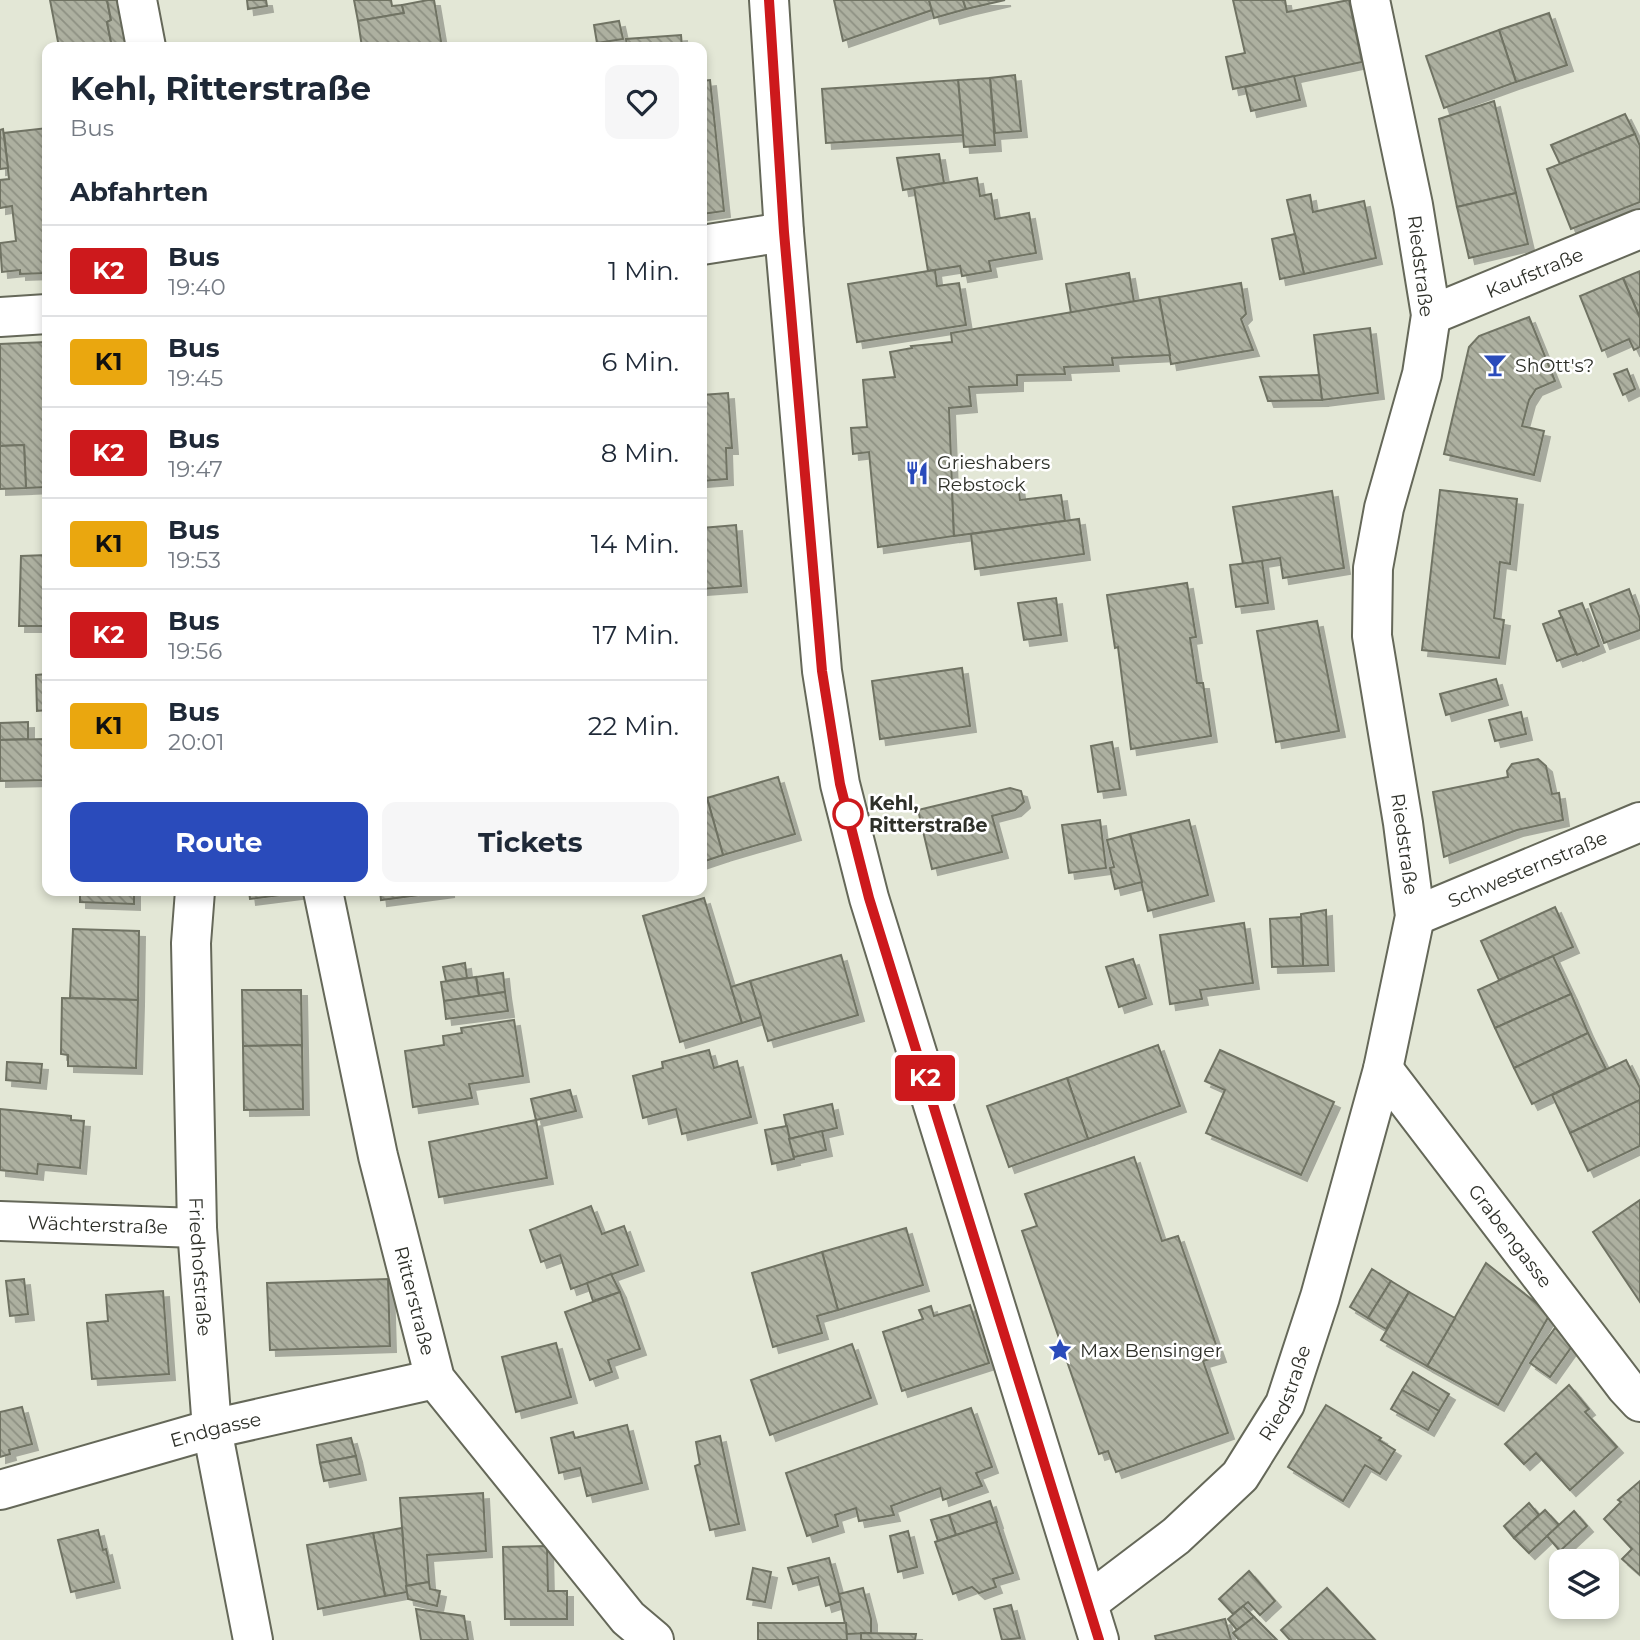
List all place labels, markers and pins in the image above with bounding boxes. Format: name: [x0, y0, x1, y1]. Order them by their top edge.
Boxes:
bar icon: ShOtt's?: [1481, 351, 1509, 379]
place label: ShOtt's?: [1515, 354, 1594, 377]
place label: Grieshabers Rebstock: [937, 451, 1050, 496]
restaurant icon: Grieshabers Rebstock: [903, 459, 931, 487]
place label: Kehl, Ritterstraße: [869, 792, 988, 837]
marker: Kehl, Ritterstraße: [833, 799, 863, 829]
place icon: Max Bensinger: [1046, 1336, 1074, 1364]
place label: Max Bensinger: [1080, 1339, 1222, 1362]

